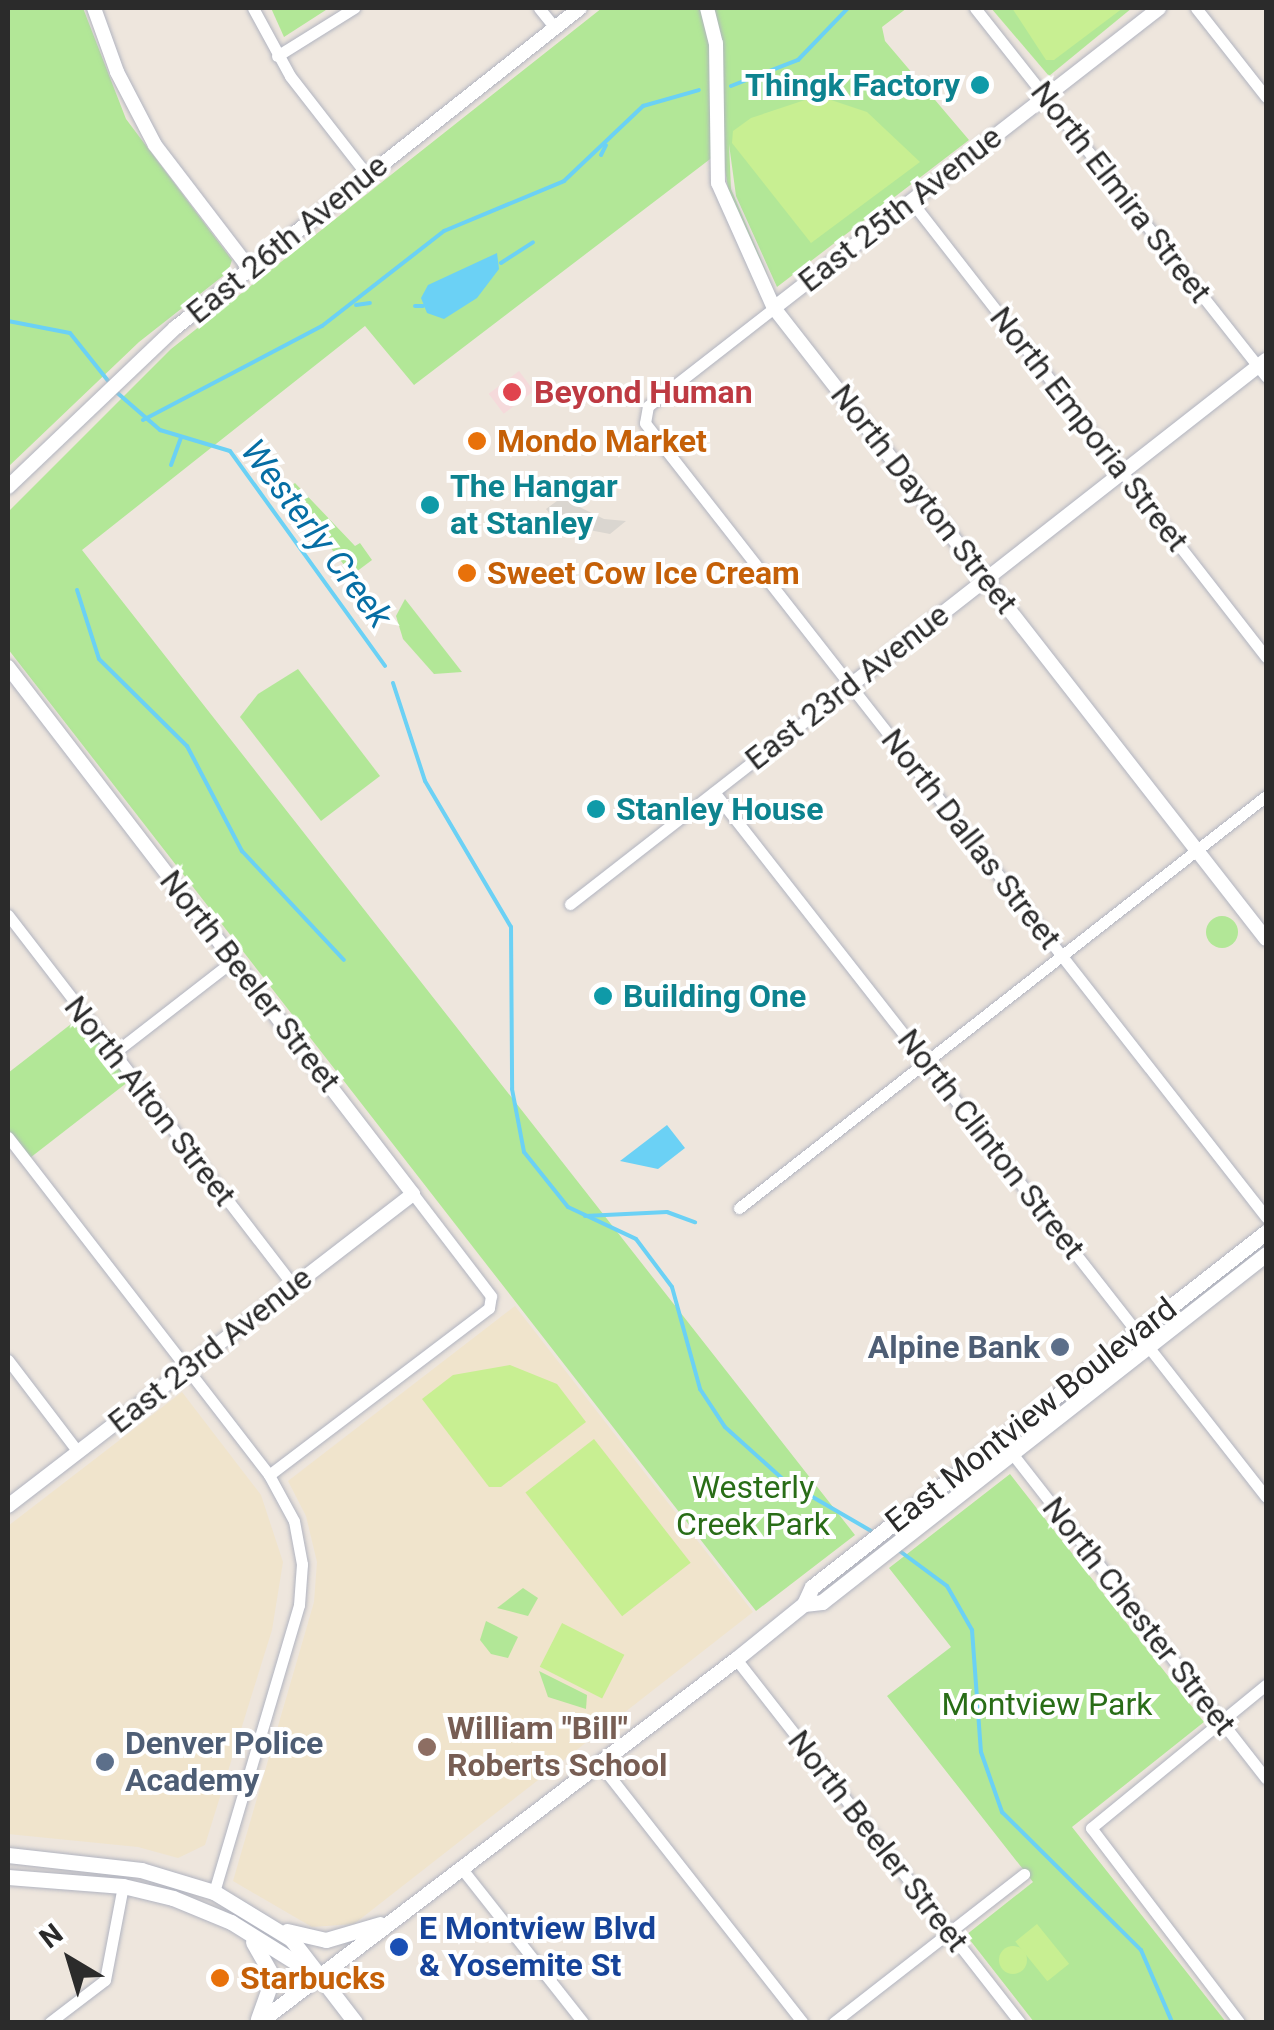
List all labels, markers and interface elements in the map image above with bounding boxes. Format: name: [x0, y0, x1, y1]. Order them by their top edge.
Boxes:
place label: Thingk Factory: [745, 66, 960, 104]
marker: Thingk Factory: [969, 74, 991, 96]
street label: North Elmira Street: [1023, 74, 1219, 310]
street label: East 25th Avenue: [791, 118, 1009, 300]
street label: East 26th Avenue: [179, 146, 395, 332]
street label: North Emporia Street: [982, 299, 1196, 559]
place label: Beyond Human: [534, 373, 753, 411]
street label: North Dayton Street: [823, 377, 1025, 621]
marker: Beyond Human: [499, 379, 525, 405]
place label: Mondo Market: [497, 422, 707, 460]
marker: Mondo Market: [466, 430, 488, 452]
water label: Westerly Creek: [231, 431, 401, 637]
place label: The Hangar at Stanley: [450, 468, 618, 543]
marker: The Hangar at Stanley: [419, 494, 441, 516]
place label: Sweet Cow Ice Cream: [487, 554, 800, 592]
marker: Sweet Cow Ice Cream: [456, 562, 478, 584]
street label: East 23rd Avenue: [738, 596, 956, 778]
street label: North Dallas Street: [873, 721, 1069, 957]
place label: Stanley House: [616, 790, 824, 828]
marker: Stanley House: [585, 798, 607, 820]
street label: North Beeler Street: [152, 863, 348, 1099]
place label: Building One: [623, 977, 806, 1015]
marker: Building One: [592, 985, 614, 1007]
street label: North Alton Street: [56, 988, 244, 1214]
street label: North Clinton Street: [889, 1021, 1093, 1267]
street label: East 23rd Avenue: [101, 1259, 319, 1441]
street label: East Montview Boulevard: [878, 1289, 1184, 1541]
place label: Alpine Bank: [868, 1328, 1040, 1366]
marker: Alpine Bank: [1049, 1336, 1071, 1358]
park label: Westerly Creek Park: [676, 1469, 830, 1544]
street label: North Chester Street: [1034, 1489, 1244, 1743]
park label: Montview Park: [941, 1685, 1153, 1723]
place label: William "Bill" Roberts School: [447, 1710, 667, 1785]
street label: North Beeler Street: [780, 1723, 976, 1959]
place label: Denver Police Academy: [125, 1725, 323, 1800]
marker: William "Bill" Roberts School: [416, 1736, 438, 1758]
marker: Denver Police Academy: [94, 1751, 116, 1773]
north arrow: [20, 1910, 120, 2010]
place label: E Montview Blvd & Yosemite St: [419, 1910, 656, 1985]
text: N: [33, 1917, 69, 1955]
marker: E Montview Blvd & Yosemite St: [388, 1936, 410, 1958]
place label: Starbucks: [240, 1959, 386, 1997]
marker: Starbucks: [209, 1967, 231, 1989]

